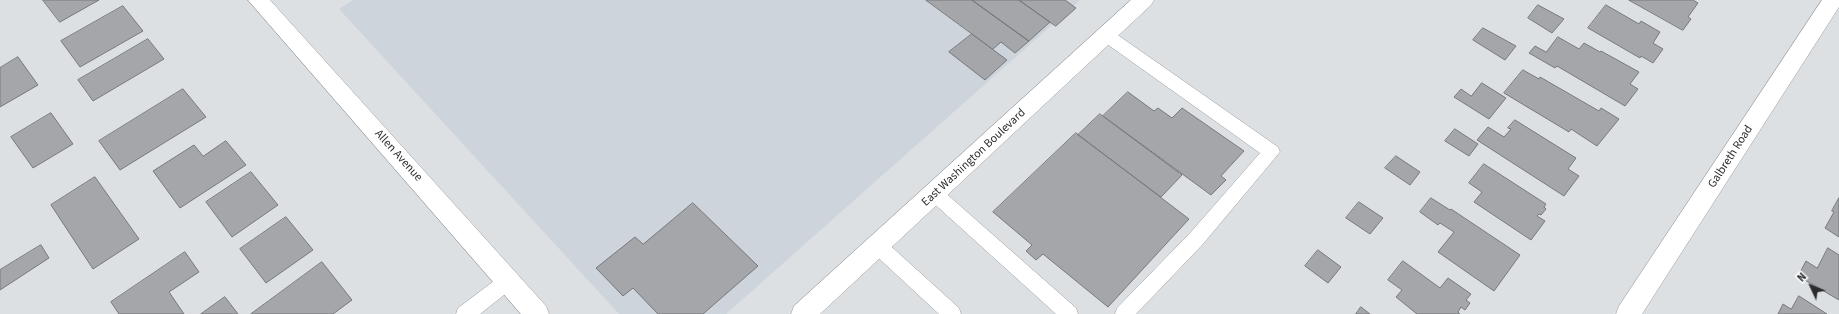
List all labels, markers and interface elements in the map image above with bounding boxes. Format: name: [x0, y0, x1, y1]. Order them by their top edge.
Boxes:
street label: East Washington Boulevard: [919, 106, 1029, 210]
street label: Galbreth Road: [1705, 123, 1757, 191]
street label: Allen Avenue: [371, 127, 425, 185]
north arrow: [1791, 266, 1831, 306]
text: N: [1794, 269, 1810, 285]

